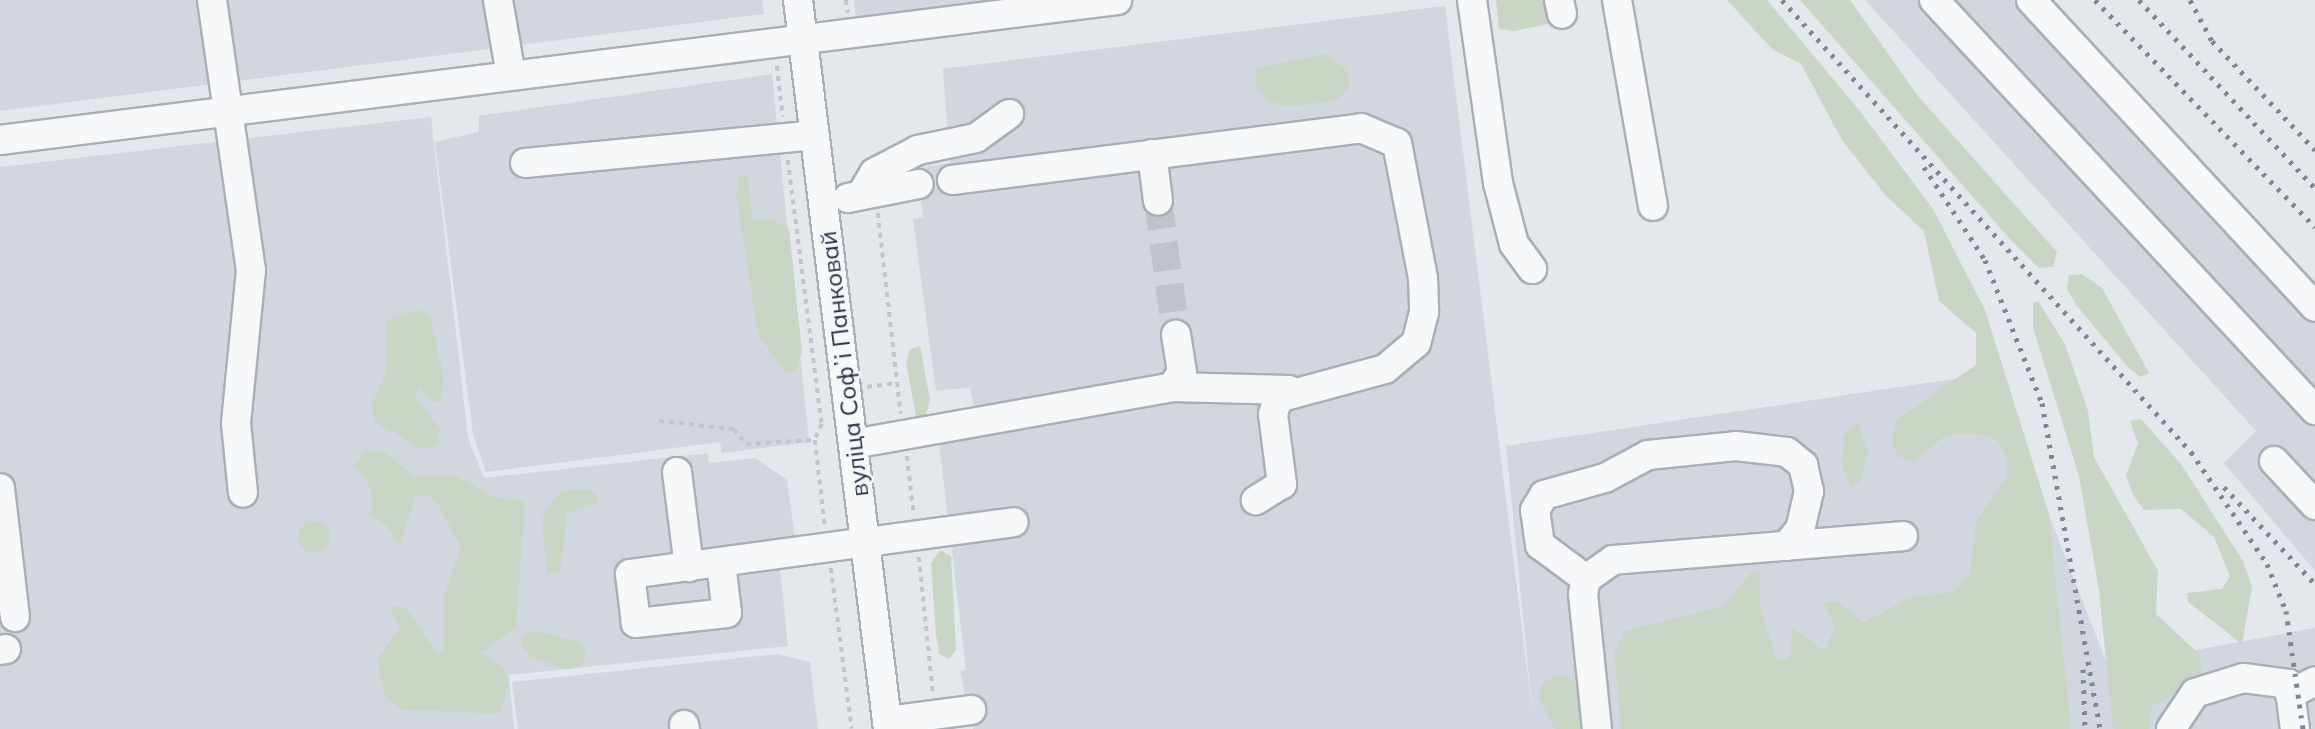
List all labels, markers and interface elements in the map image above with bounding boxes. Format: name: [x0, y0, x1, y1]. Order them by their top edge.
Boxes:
street label: вуліца Софʼі Панковай: [813, 230, 875, 498]

